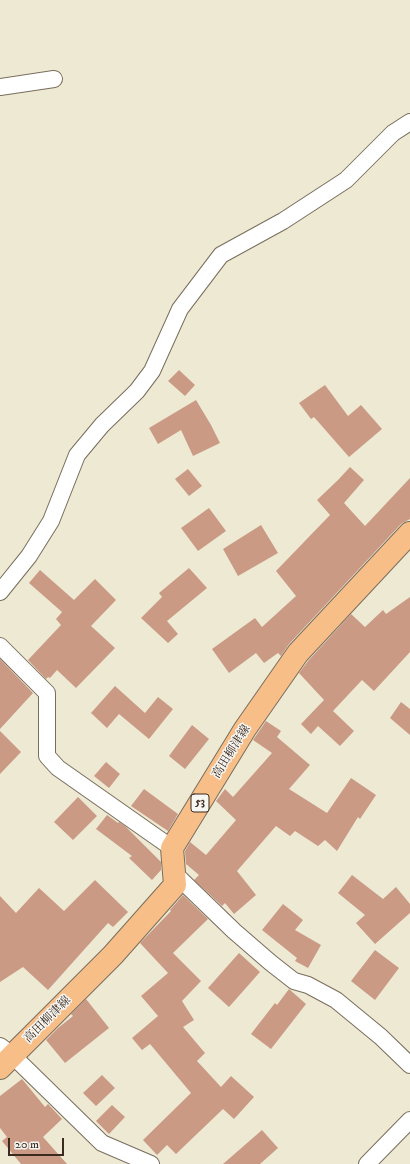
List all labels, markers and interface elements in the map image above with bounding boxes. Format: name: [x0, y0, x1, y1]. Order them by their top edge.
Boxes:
street label: 高田柳津線: [210, 723, 254, 781]
road number: 53: [191, 794, 209, 812]
street label: 高田柳津線: [22, 994, 74, 1046]
scale bar: [10, 1130, 66, 1156]
text: 20 m: [15, 1137, 39, 1152]

